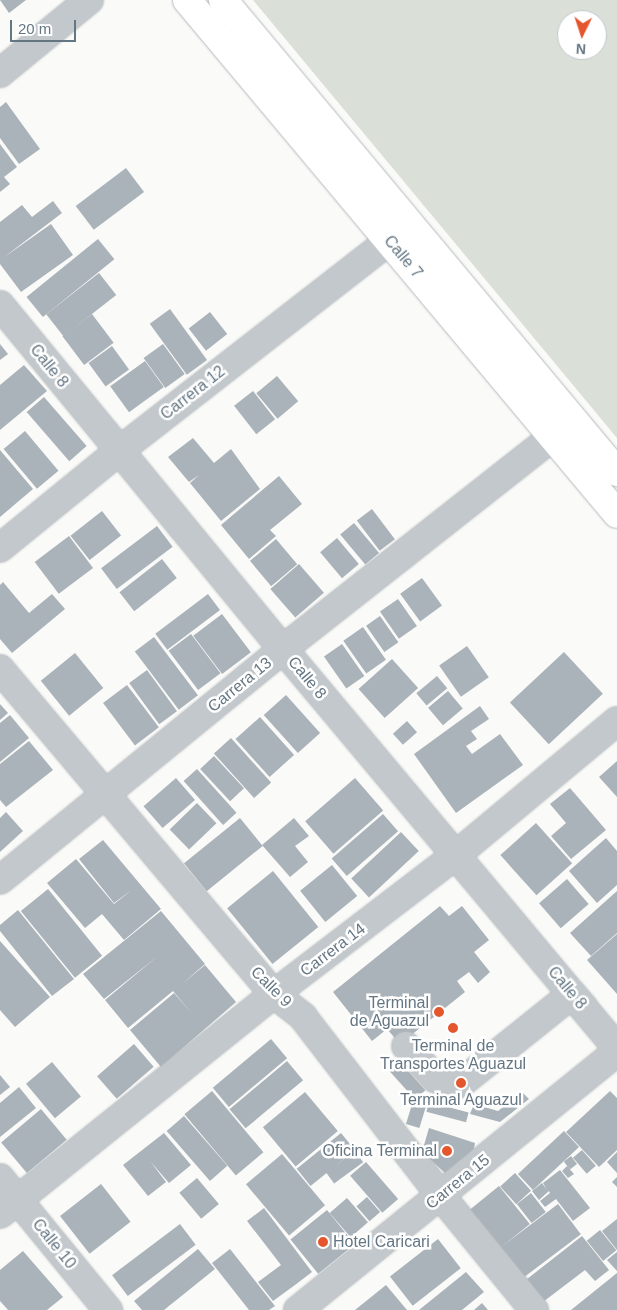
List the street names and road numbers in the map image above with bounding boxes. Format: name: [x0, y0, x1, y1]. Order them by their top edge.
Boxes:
street label: Calle 7: [380, 232, 426, 282]
street label: Calle 8: [26, 341, 72, 391]
street label: Carrera 12: [157, 362, 229, 424]
street label: Carrera 13: [204, 653, 276, 717]
street label: Calle 8: [284, 653, 330, 703]
street label: Carrera 14: [297, 919, 369, 981]
street label: Calle 9: [247, 963, 295, 1011]
street label: Calle 8: [544, 963, 590, 1013]
street label: Carrera 15: [422, 1150, 494, 1214]
street label: Calle 10: [28, 1215, 80, 1273]

